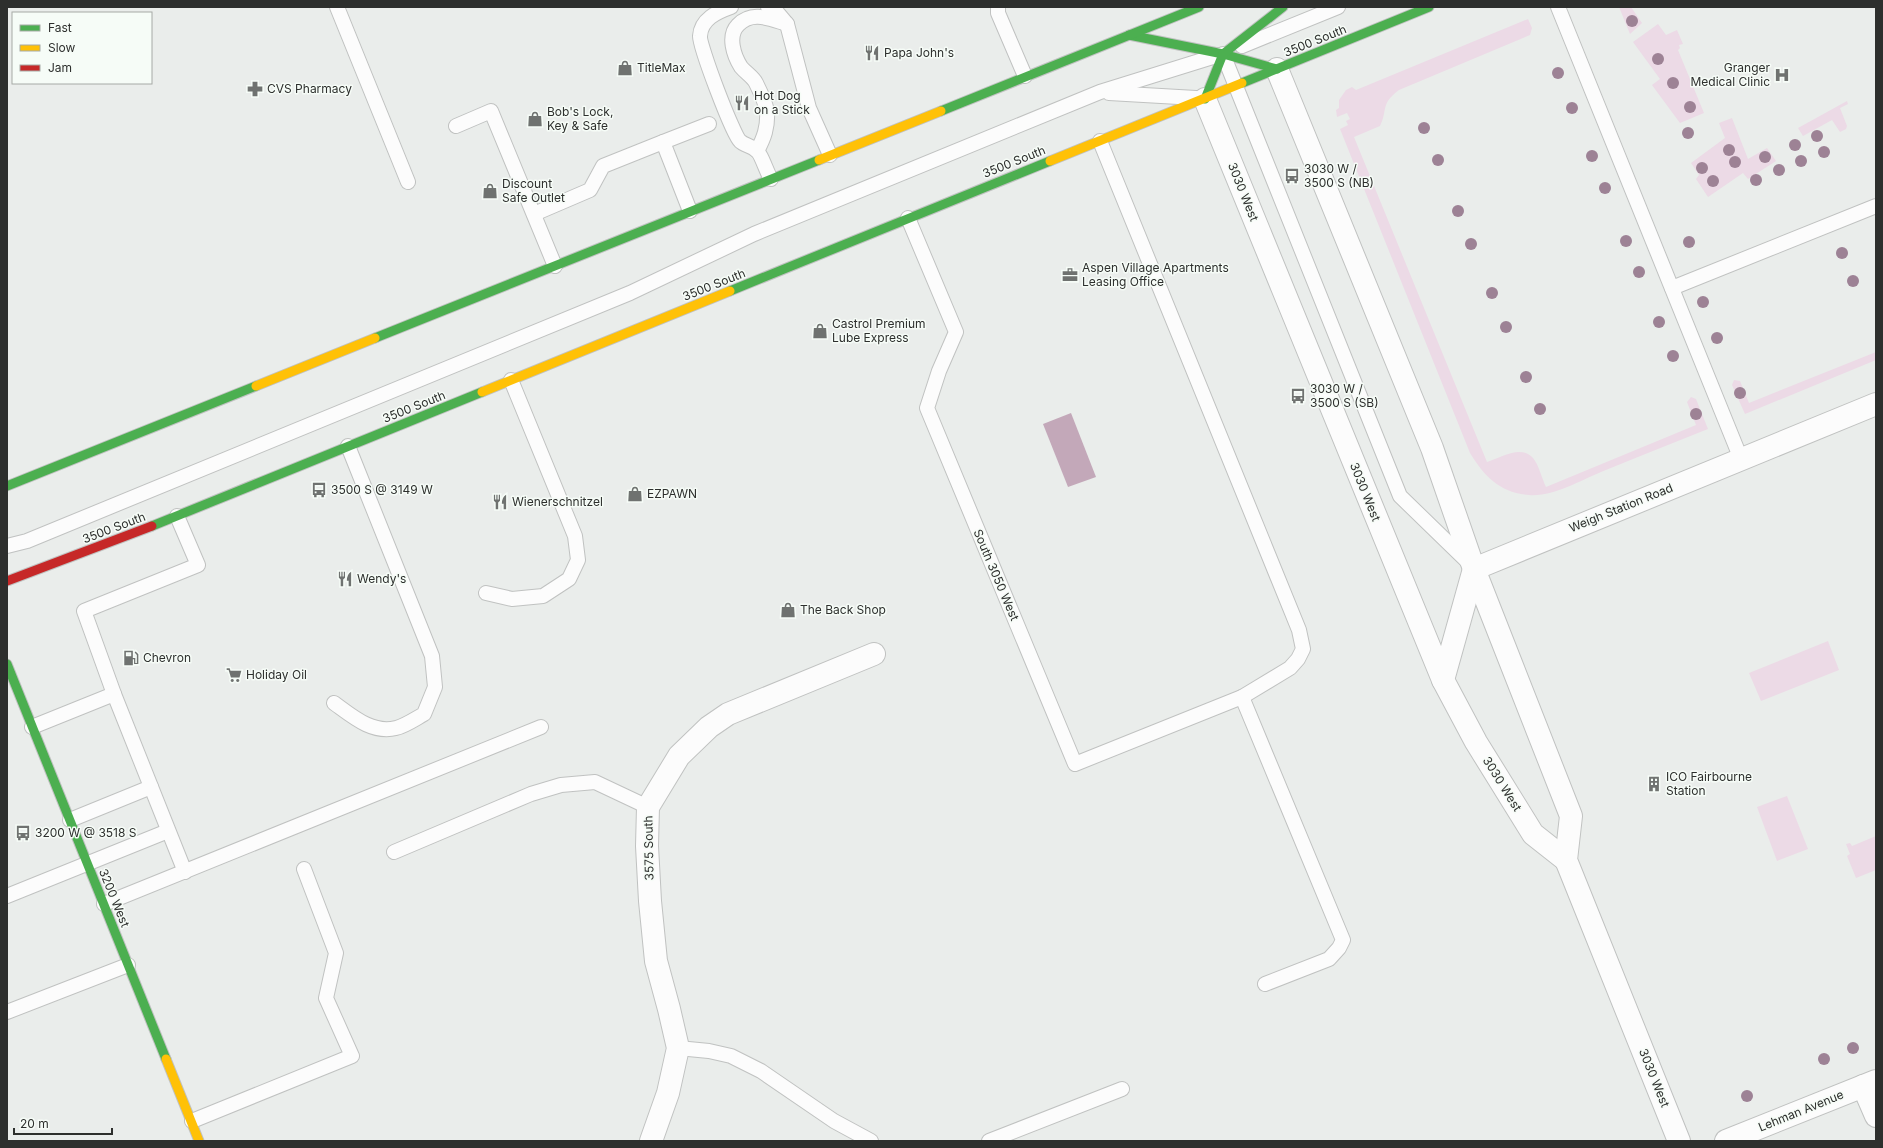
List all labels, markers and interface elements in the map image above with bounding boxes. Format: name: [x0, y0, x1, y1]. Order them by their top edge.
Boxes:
legend: [12, 12, 152, 84]
text: Fast: [48, 20, 72, 35]
street label: 3500 South: [1281, 21, 1348, 60]
text: Slow: [48, 40, 76, 55]
restaurant icon: Papa John's: [863, 44, 881, 62]
place label: Papa John's: [884, 45, 954, 60]
shop icon: TitleMax: [616, 59, 634, 77]
text: Jam: [48, 60, 72, 75]
place label: TitleMax: [637, 60, 686, 75]
place label: Granger Medical Clinic: [1690, 60, 1770, 89]
hospital icon: Granger Medical Clinic: [1773, 66, 1791, 84]
pharmacy icon: CVS Pharmacy: [246, 80, 264, 98]
place label: CVS Pharmacy: [267, 81, 352, 96]
place label: Hot Dog on a Stick: [754, 88, 810, 117]
restaurant icon: Hot Dog on a Stick: [733, 94, 751, 112]
place label: Bob's Lock, Key & Safe: [547, 104, 613, 133]
shop icon: Bob's Lock, Key & Safe: [526, 110, 544, 128]
street label: 3500 South: [980, 142, 1047, 181]
street label: 3030 West: [1225, 160, 1262, 223]
place label: 3030 W / 3500 S (NB): [1304, 161, 1374, 190]
bus stop icon: 3030 W / 3500 S (NB): [1283, 167, 1301, 185]
place label: Discount Safe Outlet: [502, 176, 565, 205]
shop icon: Discount Safe Outlet: [481, 182, 499, 200]
place label: Aspen Village Apartments Leasing Office: [1082, 260, 1229, 289]
street label: 3500 South: [680, 265, 747, 304]
office icon: Aspen Village Apartments Leasing Office: [1061, 266, 1079, 284]
place label: Castrol Premium Lube Express: [832, 316, 926, 345]
shop icon: Castrol Premium Lube Express: [811, 322, 829, 340]
place label: 3030 W / 3500 S (SB): [1310, 381, 1379, 410]
street label: 3500 South: [380, 387, 447, 426]
bus stop icon: 3030 W / 3500 S (SB): [1289, 387, 1307, 405]
street label: 3030 West: [1347, 460, 1384, 523]
street label: Weigh Station Road: [1567, 480, 1675, 535]
bus stop icon: 3500 S @ 3149 W: [310, 481, 328, 499]
place label: 3500 S @ 3149 W: [331, 482, 433, 497]
shop icon: EZPAWN: [626, 485, 644, 503]
place label: EZPAWN: [647, 486, 697, 501]
restaurant icon: Wienerschnitzel: [491, 493, 509, 511]
place label: Wienerschnitzel: [512, 494, 603, 509]
street label: 3500 South: [80, 509, 147, 546]
street label: South 3050 West: [970, 527, 1023, 623]
restaurant icon: Wendy's: [336, 570, 354, 588]
place label: Wendy's: [357, 571, 406, 586]
shop icon: The Back Shop: [779, 601, 797, 619]
place label: The Back Shop: [800, 602, 886, 617]
fuel station icon: Chevron: [122, 649, 140, 667]
place label: Chevron: [143, 650, 191, 665]
supermarket icon: Holiday Oil: [225, 666, 243, 684]
place label: Holiday Oil: [246, 667, 307, 682]
street label: 3030 West: [1480, 754, 1525, 814]
place label: ICO Fairbourne Station: [1666, 769, 1752, 798]
building icon: ICO Fairbourne Station: [1645, 775, 1663, 793]
street label: 3575 South: [640, 815, 657, 881]
bus stop icon: 3200 W @ 3518 S: [14, 824, 32, 842]
place label: 3200 W @ 3518 S: [35, 825, 137, 840]
street label: 3200 West: [96, 866, 133, 929]
street label: 3030 West: [1636, 1046, 1673, 1109]
street label: Lehman Avenue: [1756, 1087, 1846, 1134]
scale bar: [14, 1110, 112, 1136]
text: 20 m: [20, 1116, 49, 1131]

